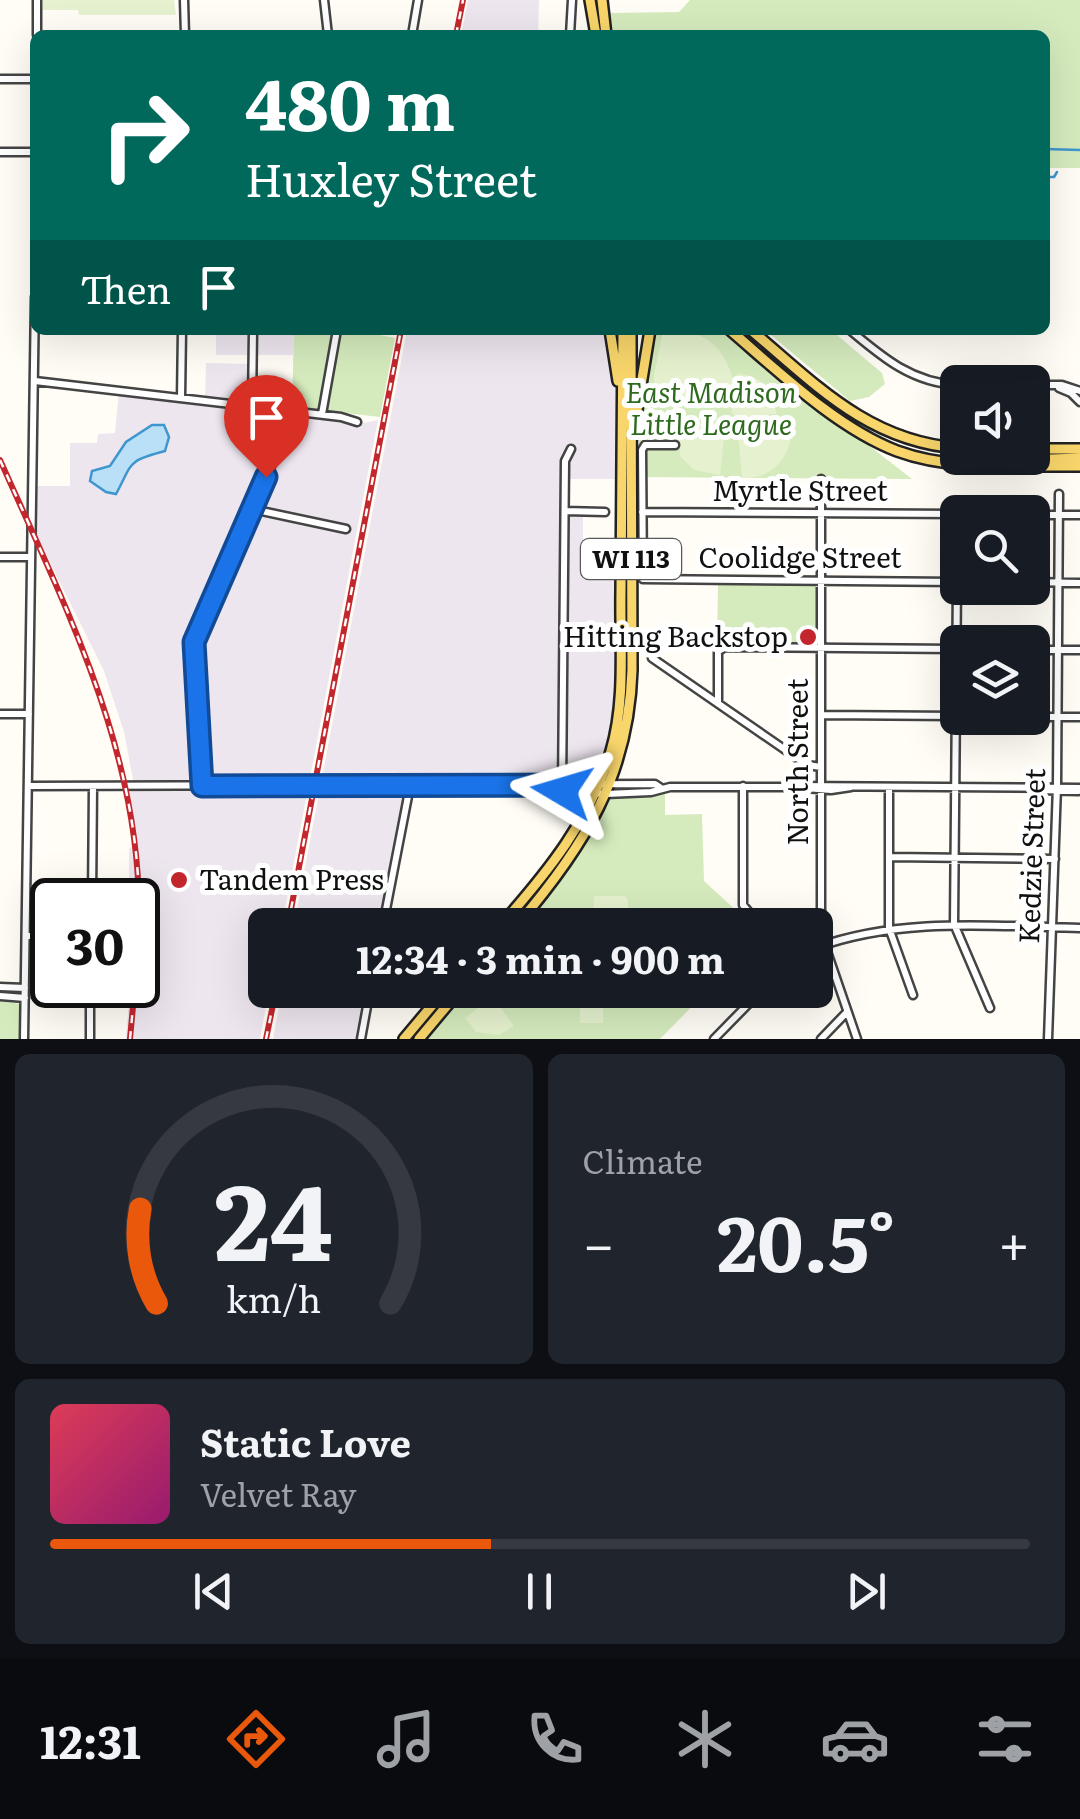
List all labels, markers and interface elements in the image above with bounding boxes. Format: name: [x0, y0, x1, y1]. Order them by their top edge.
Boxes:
text: 480 m: [245, 49, 455, 153]
icon: right: [80, 70, 210, 200]
text: Huxley Street: [245, 144, 537, 211]
text: Then: [80, 259, 171, 316]
icon: arrive: [191, 260, 246, 315]
map controls: [940, 365, 1050, 735]
button: sound: [940, 365, 1050, 475]
park label: East Madison Little League: [625, 370, 797, 444]
pin: [224, 375, 309, 478]
icon: arrive: [239, 390, 294, 445]
street label: Myrtle Street: [712, 468, 889, 510]
button: search: [940, 495, 1050, 605]
street label: Coolidge Street: [698, 535, 902, 577]
road number: WI 113: [581, 539, 681, 579]
place label: Hitting Backstop: [563, 614, 788, 656]
button: layers: [940, 625, 1050, 735]
marker: Hitting Backstop: [797, 626, 819, 648]
street label: North Street: [775, 678, 817, 845]
position arrow: [510, 739, 614, 843]
street label: Kedzie Street: [1006, 767, 1054, 944]
place label: Tandem Press: [199, 857, 384, 899]
marker: Tandem Press: [168, 869, 190, 891]
speed limit sign: 30: [30, 878, 160, 1008]
text: 12:34 · 3 min · 900 m: [356, 929, 725, 986]
text: Climate: [583, 1136, 703, 1184]
text: 24: [214, 1139, 333, 1293]
text: 20.5°: [717, 1184, 895, 1295]
text: −: [583, 1200, 615, 1282]
text: +: [998, 1200, 1030, 1282]
text: km/h: [226, 1271, 321, 1324]
text: Static Love: [200, 1412, 411, 1469]
text: Velvet Ray: [200, 1469, 356, 1517]
icon: previous: [186, 1564, 241, 1619]
icon: pause: [512, 1564, 567, 1619]
icon: next: [839, 1564, 894, 1619]
icon: directions: [221, 1704, 291, 1774]
icon: music: [371, 1704, 441, 1774]
icon: phone: [520, 1704, 590, 1774]
icon: climate: [670, 1704, 740, 1774]
icon: car: [820, 1704, 890, 1774]
icon: filters: [970, 1704, 1040, 1774]
text: 12:31: [40, 1706, 141, 1773]

